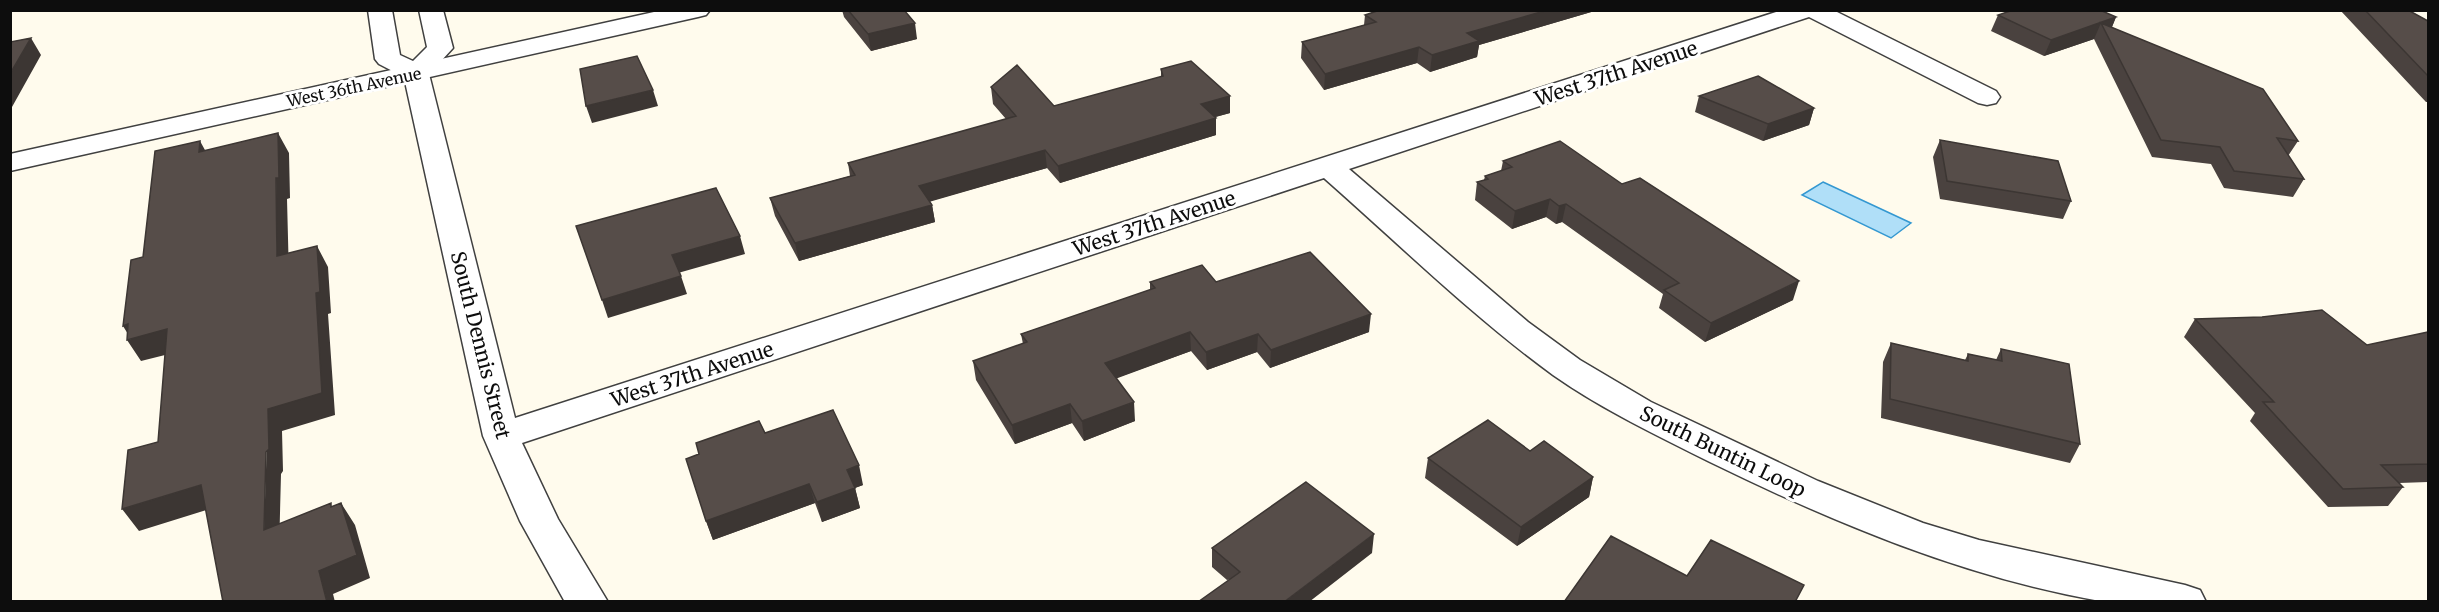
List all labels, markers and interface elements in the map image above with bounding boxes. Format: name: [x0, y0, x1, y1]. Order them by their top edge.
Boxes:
street label: West 37th Avenue: [1531, 35, 1701, 111]
street label: West 36th Avenue: [284, 63, 423, 111]
street label: West 37th Avenue: [1069, 185, 1239, 261]
street label: South Dennis Street: [446, 249, 516, 442]
street label: West 37th Avenue: [607, 336, 777, 412]
street label: South Buntin Loop: [1636, 400, 1810, 502]

